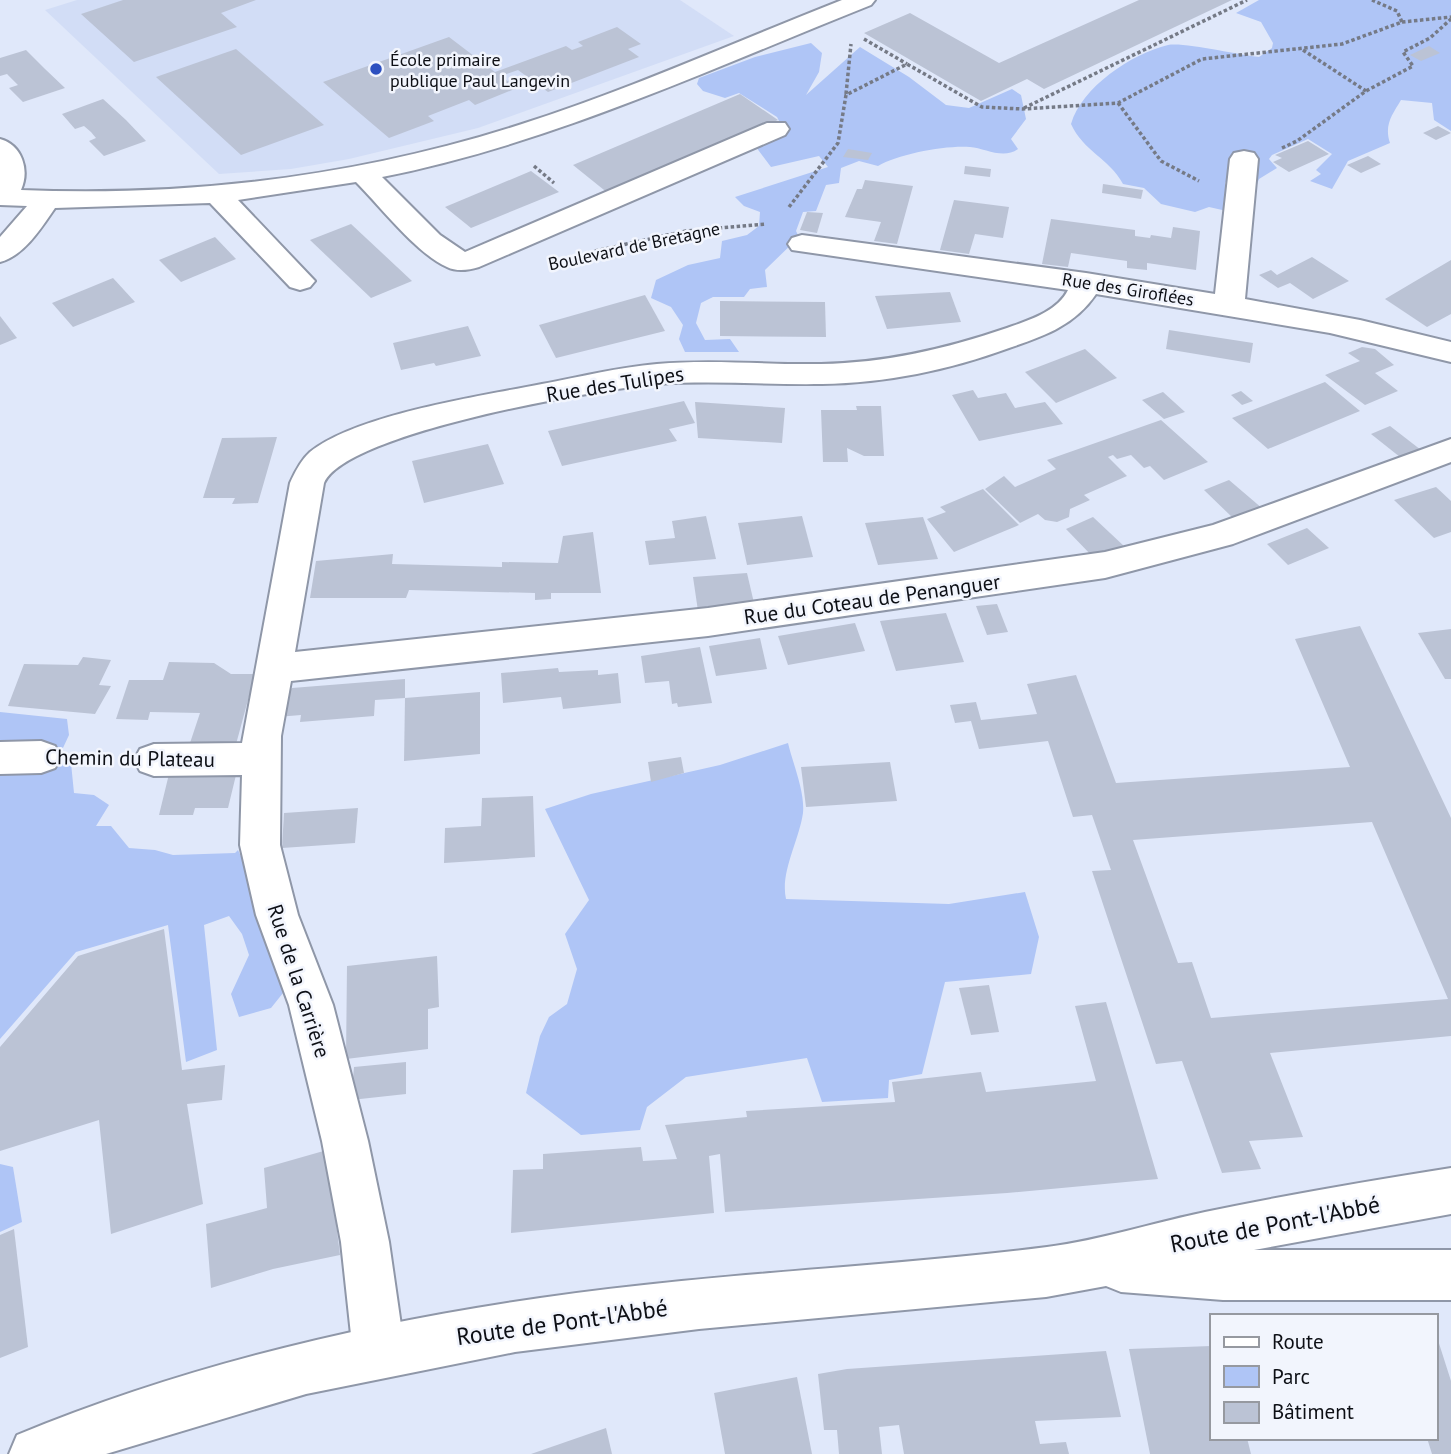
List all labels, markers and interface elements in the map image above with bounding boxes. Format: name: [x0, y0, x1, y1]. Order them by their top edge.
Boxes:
place label: École primaire publique Paul Langevin: [390, 48, 570, 92]
marker: École primaire publique Paul Langevin: [368, 61, 384, 77]
street label: Boulevard de Bretagne: [546, 217, 722, 275]
street label: Rue des Giroflées: [1060, 267, 1196, 311]
street label: Rue des Tulipes: [544, 360, 686, 408]
street label: Rue du Coteau de Penanguer: [742, 568, 1002, 630]
street label: Chemin du Plateau: [45, 743, 215, 773]
street label: Rue de la Carrière: [261, 901, 337, 1061]
street label: Route de Pont-l'Abbé: [1168, 1188, 1382, 1260]
street label: Route de Pont-l'Abbé: [454, 1292, 670, 1352]
legend: [1210, 1314, 1437, 1440]
text: Route: [1272, 1328, 1324, 1355]
text: Parc: [1272, 1363, 1310, 1390]
text: Bâtiment: [1272, 1398, 1354, 1425]

